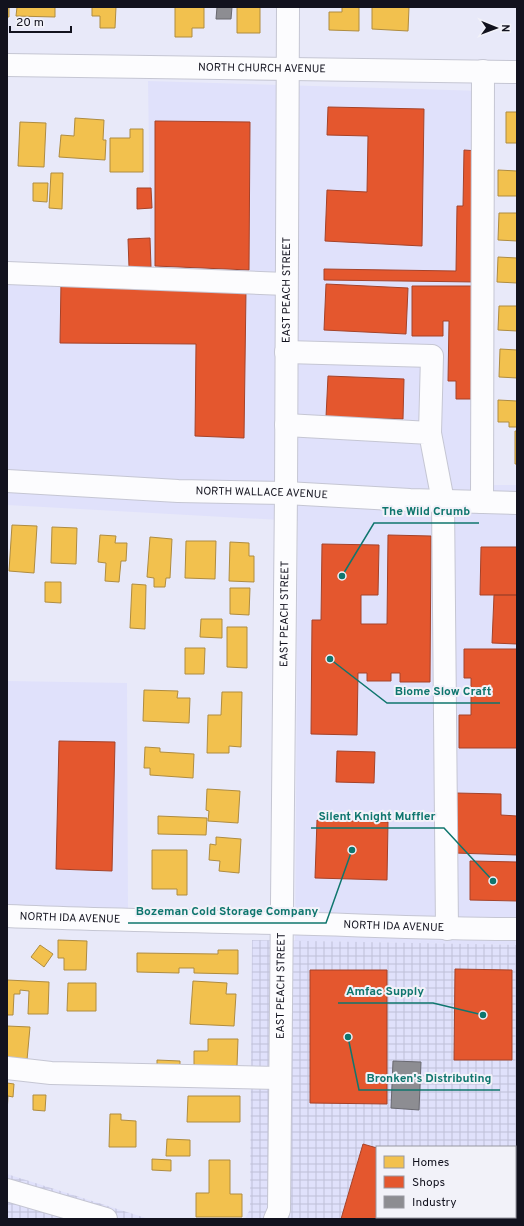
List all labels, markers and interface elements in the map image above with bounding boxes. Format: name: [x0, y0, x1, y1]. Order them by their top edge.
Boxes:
scale bar: [10, 8, 71, 34]
north arrow: [476, 8, 516, 48]
text: 20 m: [16, 15, 44, 31]
text: N: [498, 24, 512, 32]
street label: NORTH CHURCH AVENUE: [198, 61, 326, 76]
street label: EAST PEACH STREET: [280, 237, 294, 343]
street label: NORTH WALLACE AVENUE: [195, 484, 328, 502]
callout: The Wild Crumb: [374, 499, 479, 523]
text: The Wild Crumb: [382, 504, 470, 520]
street label: EAST PEACH STREET: [277, 561, 292, 667]
callout: Biome Slow Craft: [387, 679, 500, 703]
text: Biome Slow Craft: [395, 684, 492, 700]
callout: Silent Knight Muffler: [311, 804, 444, 828]
text: Silent Knight Muffler: [318, 809, 436, 825]
callout: Bozeman Cold Storage Company: [128, 899, 326, 923]
text: Bozeman Cold Storage Company: [136, 904, 318, 920]
street label: NORTH IDA AVENUE: [19, 910, 120, 927]
street label: NORTH IDA AVENUE: [343, 918, 444, 935]
street label: EAST PEACH STREET: [274, 933, 289, 1039]
callout: Amfac Supply: [338, 979, 433, 1003]
text: Amfac Supply: [346, 984, 424, 1000]
callout: Bronken's Distributing: [359, 1066, 500, 1090]
text: Bronken's Distributing: [366, 1071, 492, 1087]
legend: [376, 1146, 516, 1218]
text: Homes: [412, 1155, 449, 1171]
text: Shops: [412, 1175, 445, 1191]
text: Industry: [412, 1195, 457, 1211]

